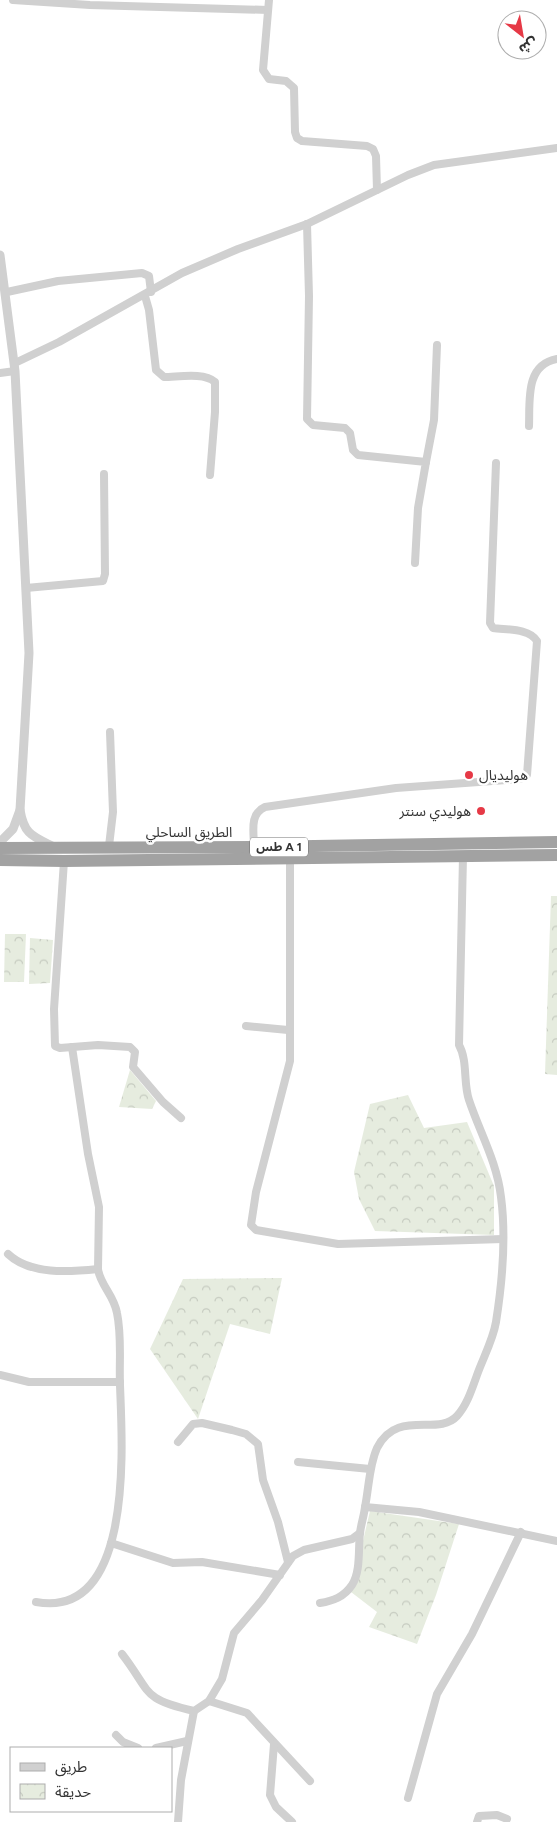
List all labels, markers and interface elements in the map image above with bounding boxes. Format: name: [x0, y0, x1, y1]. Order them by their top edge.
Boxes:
north arrow: [497, 10, 547, 60]
text: ش: [516, 33, 541, 58]
place label: هوليديال: [479, 767, 528, 784]
marker: هوليديال: [463, 769, 475, 781]
place label: هوليدي سنتر: [398, 803, 471, 822]
marker: هوليدي سنتر: [475, 805, 487, 817]
street label: الطريق الساحلي: [146, 824, 232, 843]
road number: طس A 1: [250, 838, 308, 856]
legend: [10, 1747, 172, 1812]
text: طريق: [55, 1758, 87, 1777]
text: حديقة: [55, 1783, 91, 1801]

